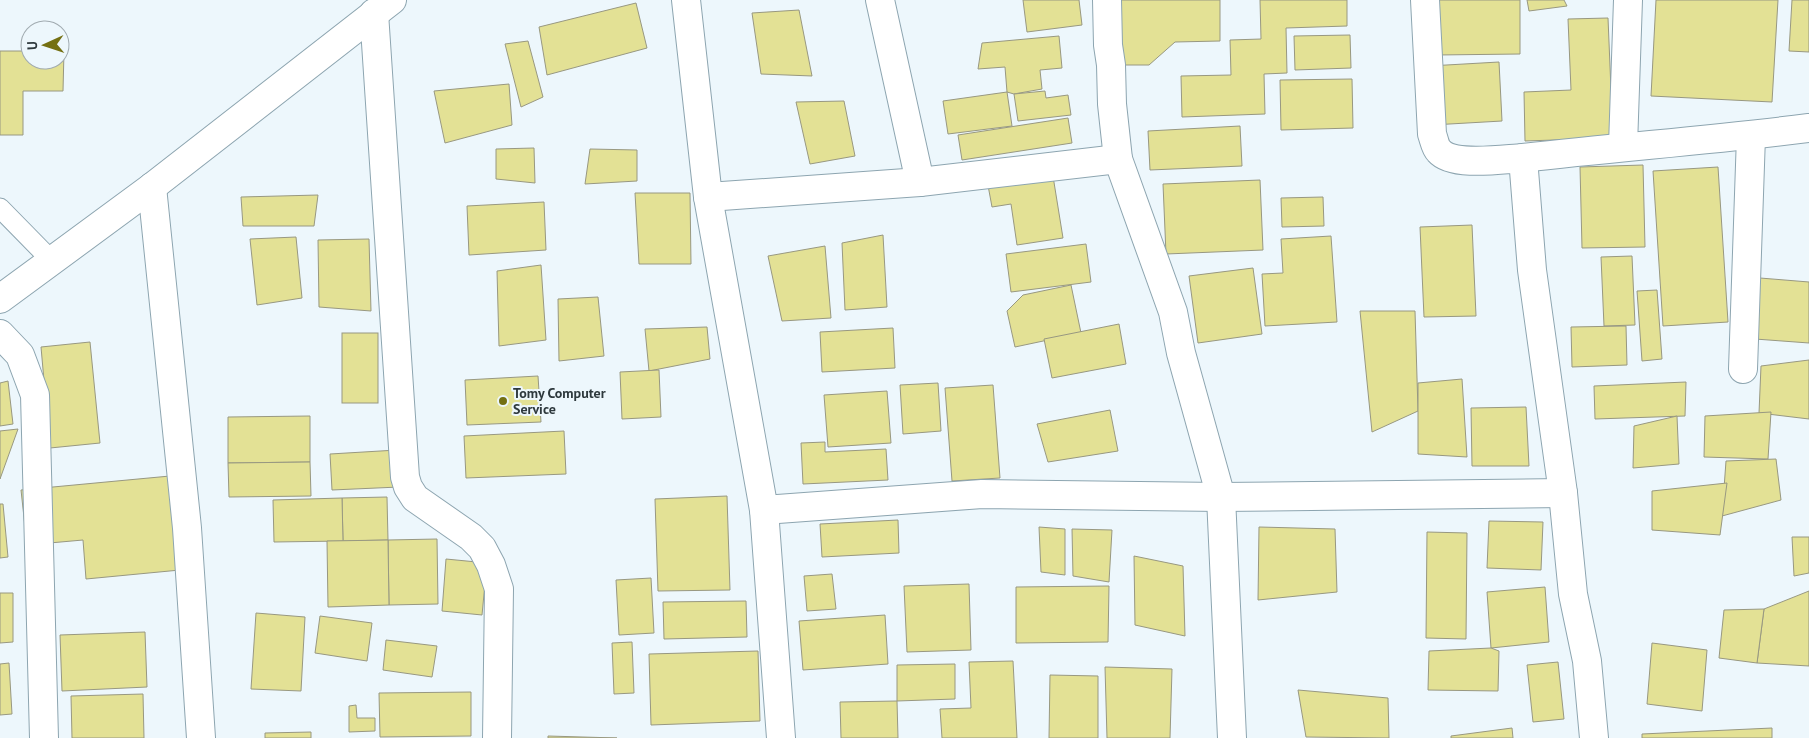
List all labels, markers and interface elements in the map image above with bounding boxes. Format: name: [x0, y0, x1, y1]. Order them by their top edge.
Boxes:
north arrow: [20, 20, 70, 70]
text: U: [23, 41, 41, 51]
place label: Tomy Computer Service: [513, 384, 606, 418]
marker: Tomy Computer Service: [497, 395, 509, 407]

